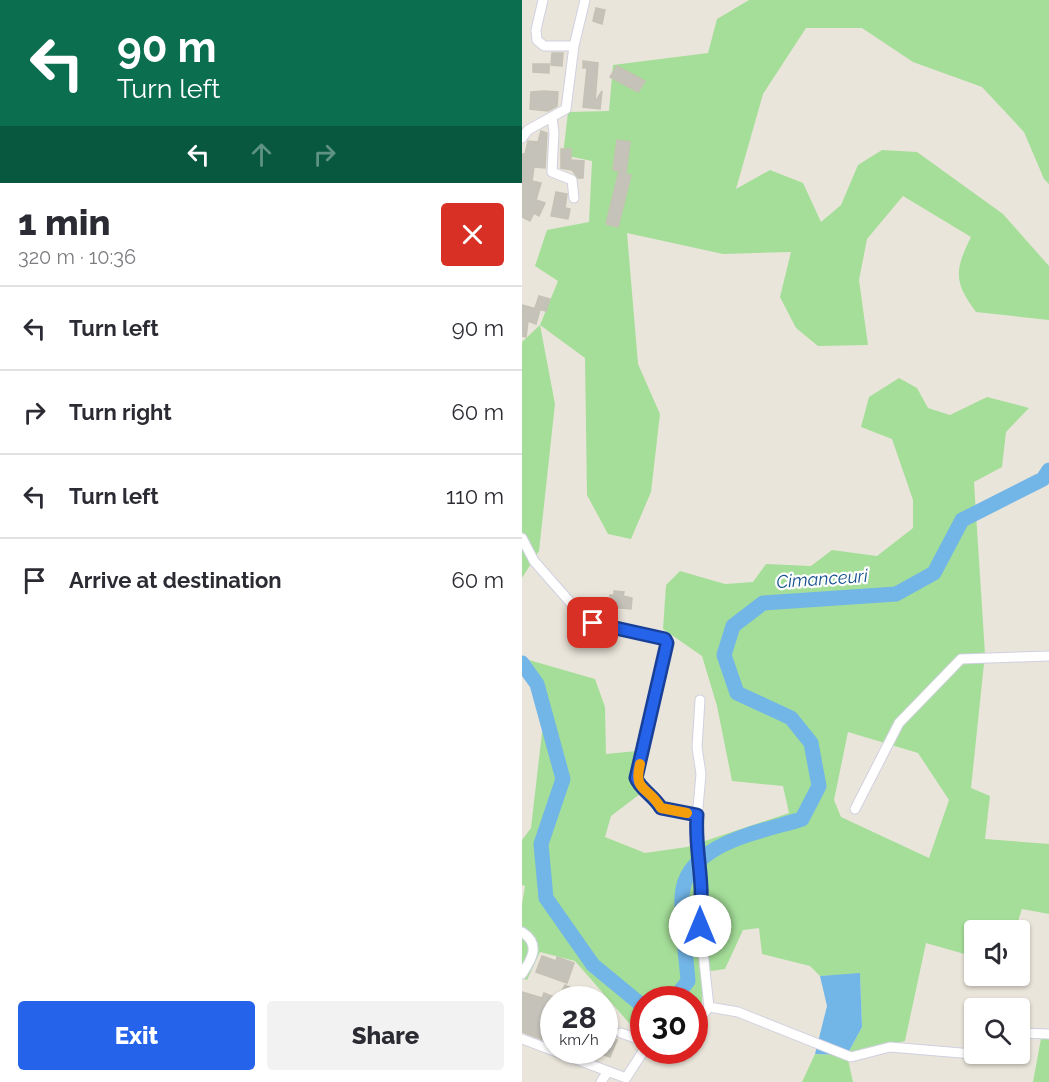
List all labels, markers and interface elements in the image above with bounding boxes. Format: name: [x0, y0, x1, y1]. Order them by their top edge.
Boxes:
text: 90 m: [117, 23, 217, 72]
icon: left: [18, 24, 96, 102]
text: Turn left: [117, 73, 220, 104]
icon: left: [182, 138, 215, 171]
icon: ahead: [245, 138, 278, 171]
icon: right: [308, 138, 341, 171]
text: 1 min: [18, 201, 110, 243]
button: close: [441, 203, 504, 266]
text: 320 m · 10:36: [18, 245, 136, 269]
icon: left: [18, 312, 51, 345]
text: Turn left: [69, 315, 159, 341]
text: 90 m: [452, 315, 504, 341]
icon: right: [18, 396, 51, 429]
text: Turn right: [69, 399, 172, 425]
text: 60 m: [451, 399, 504, 425]
icon: left: [18, 480, 51, 513]
text: Turn left: [69, 483, 159, 509]
text: 110 m: [446, 483, 504, 509]
icon: arrive: [18, 564, 51, 597]
water label: Cimanceuri: [776, 565, 870, 592]
text: Arrive at destination: [69, 567, 282, 593]
text: 60 m: [451, 567, 504, 593]
pin: [567, 597, 618, 648]
icon: arrive: [576, 606, 609, 639]
position arrow: [668, 894, 732, 958]
map controls: [964, 920, 1030, 1064]
button: sound: [964, 920, 1030, 986]
speed limit sign: 30: [630, 986, 708, 1064]
button: search: [964, 998, 1030, 1064]
text: 28: [561, 1000, 597, 1035]
button: Exit: [18, 1001, 255, 1070]
button: Share: [267, 1001, 504, 1070]
text: km/h: [559, 1031, 599, 1049]

